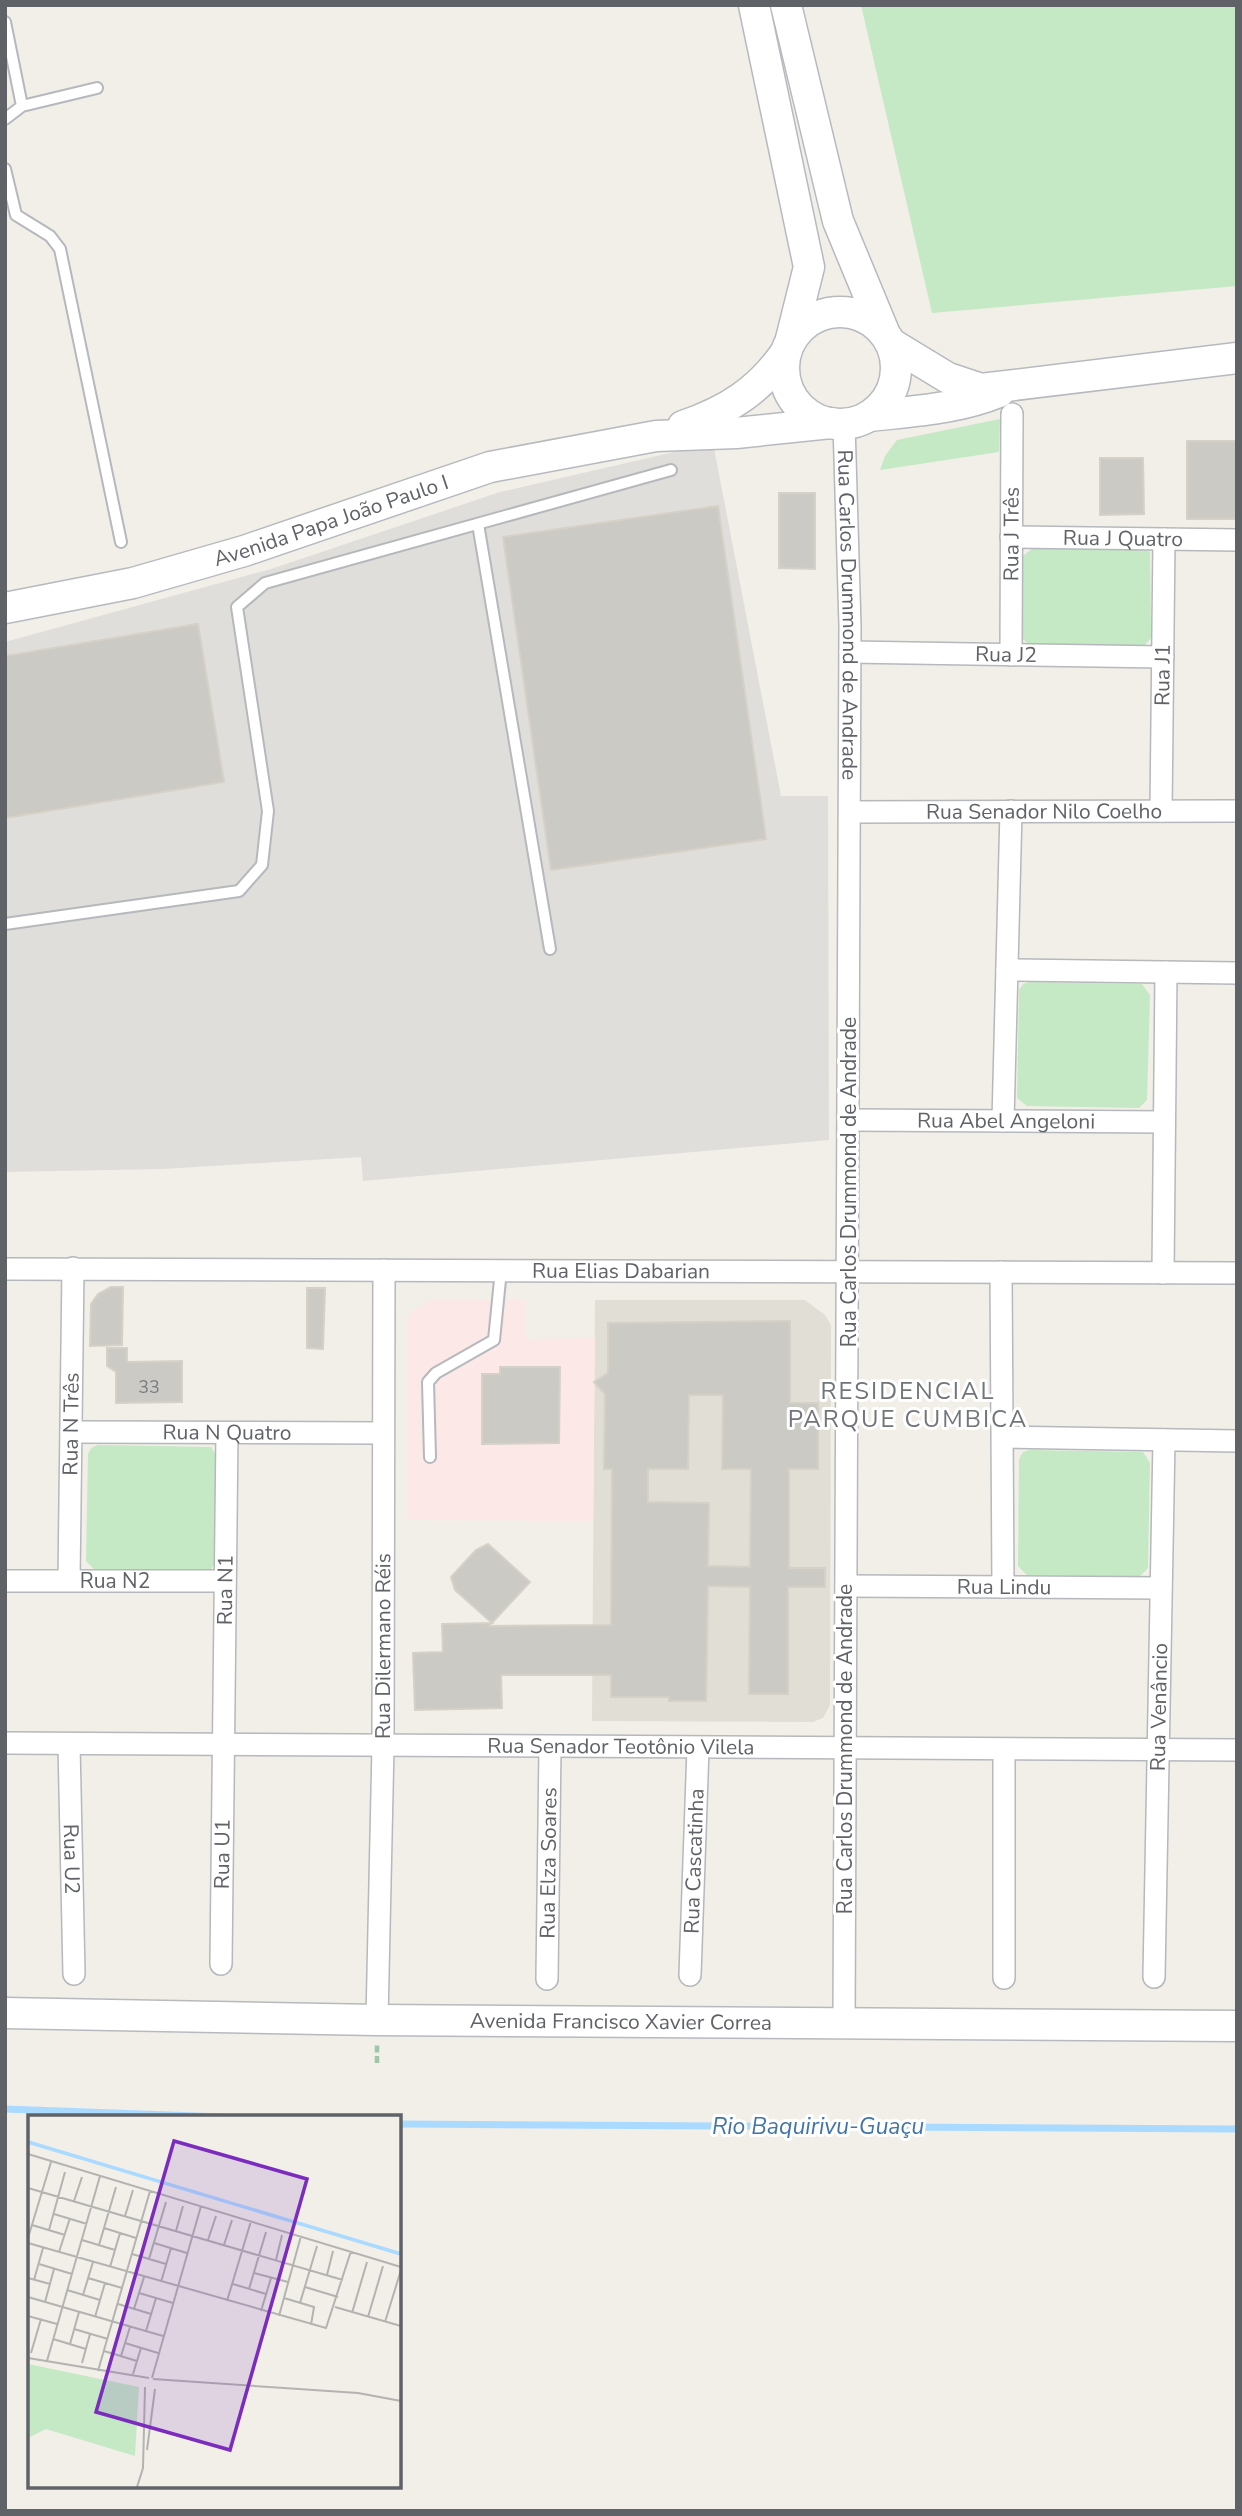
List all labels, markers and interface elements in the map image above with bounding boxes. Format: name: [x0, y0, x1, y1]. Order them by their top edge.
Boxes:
street label: Rua Carlos Drummond de Andrade: [831, 449, 864, 780]
street label: Avenida Papa João Paulo I: [210, 468, 452, 573]
street label: Rua J Três: [997, 487, 1026, 581]
street label: Rua J Quatro: [1063, 524, 1183, 553]
street label: Rua J2: [975, 640, 1037, 669]
street label: Rua J1: [1148, 644, 1177, 706]
street label: Rua Senador Nilo Coelho: [926, 797, 1162, 826]
street label: Rua Carlos Drummond de Andrade: [835, 1017, 863, 1347]
street label: Rua Abel Angeloni: [917, 1106, 1095, 1136]
street label: Rua Elias Dabarian: [532, 1257, 710, 1285]
street label: Rua N Três: [56, 1372, 86, 1476]
house number: 33: [138, 1375, 160, 1399]
district label: RESIDENCIAL PARQUE CUMBICA: [788, 1375, 1028, 1435]
street label: Rua N Quatro: [163, 1418, 291, 1447]
street label: Rua Dilermano Réis: [369, 1553, 397, 1739]
street label: Rua N1: [211, 1555, 240, 1625]
street label: Rua N2: [80, 1567, 150, 1595]
street label: Rua Lindu: [957, 1573, 1051, 1601]
street label: Rua Carlos Drummond de Andrade: [831, 1584, 859, 1914]
street label: Rua Venâncio: [1144, 1643, 1174, 1771]
street label: Rua Senador Teotônio Vilela: [487, 1732, 755, 1761]
street label: Rua Elza Soares: [534, 1787, 563, 1939]
street label: Rua Cascatinha: [677, 1788, 711, 1934]
street label: Rua U1: [208, 1819, 237, 1889]
street label: Rua U2: [57, 1824, 86, 1894]
street label: Avenida Francisco Xavier Correa: [470, 2007, 772, 2037]
water label: Rio Baquirivu-Guaçu: [712, 2111, 924, 2142]
inset map: [28, 2115, 401, 2488]

